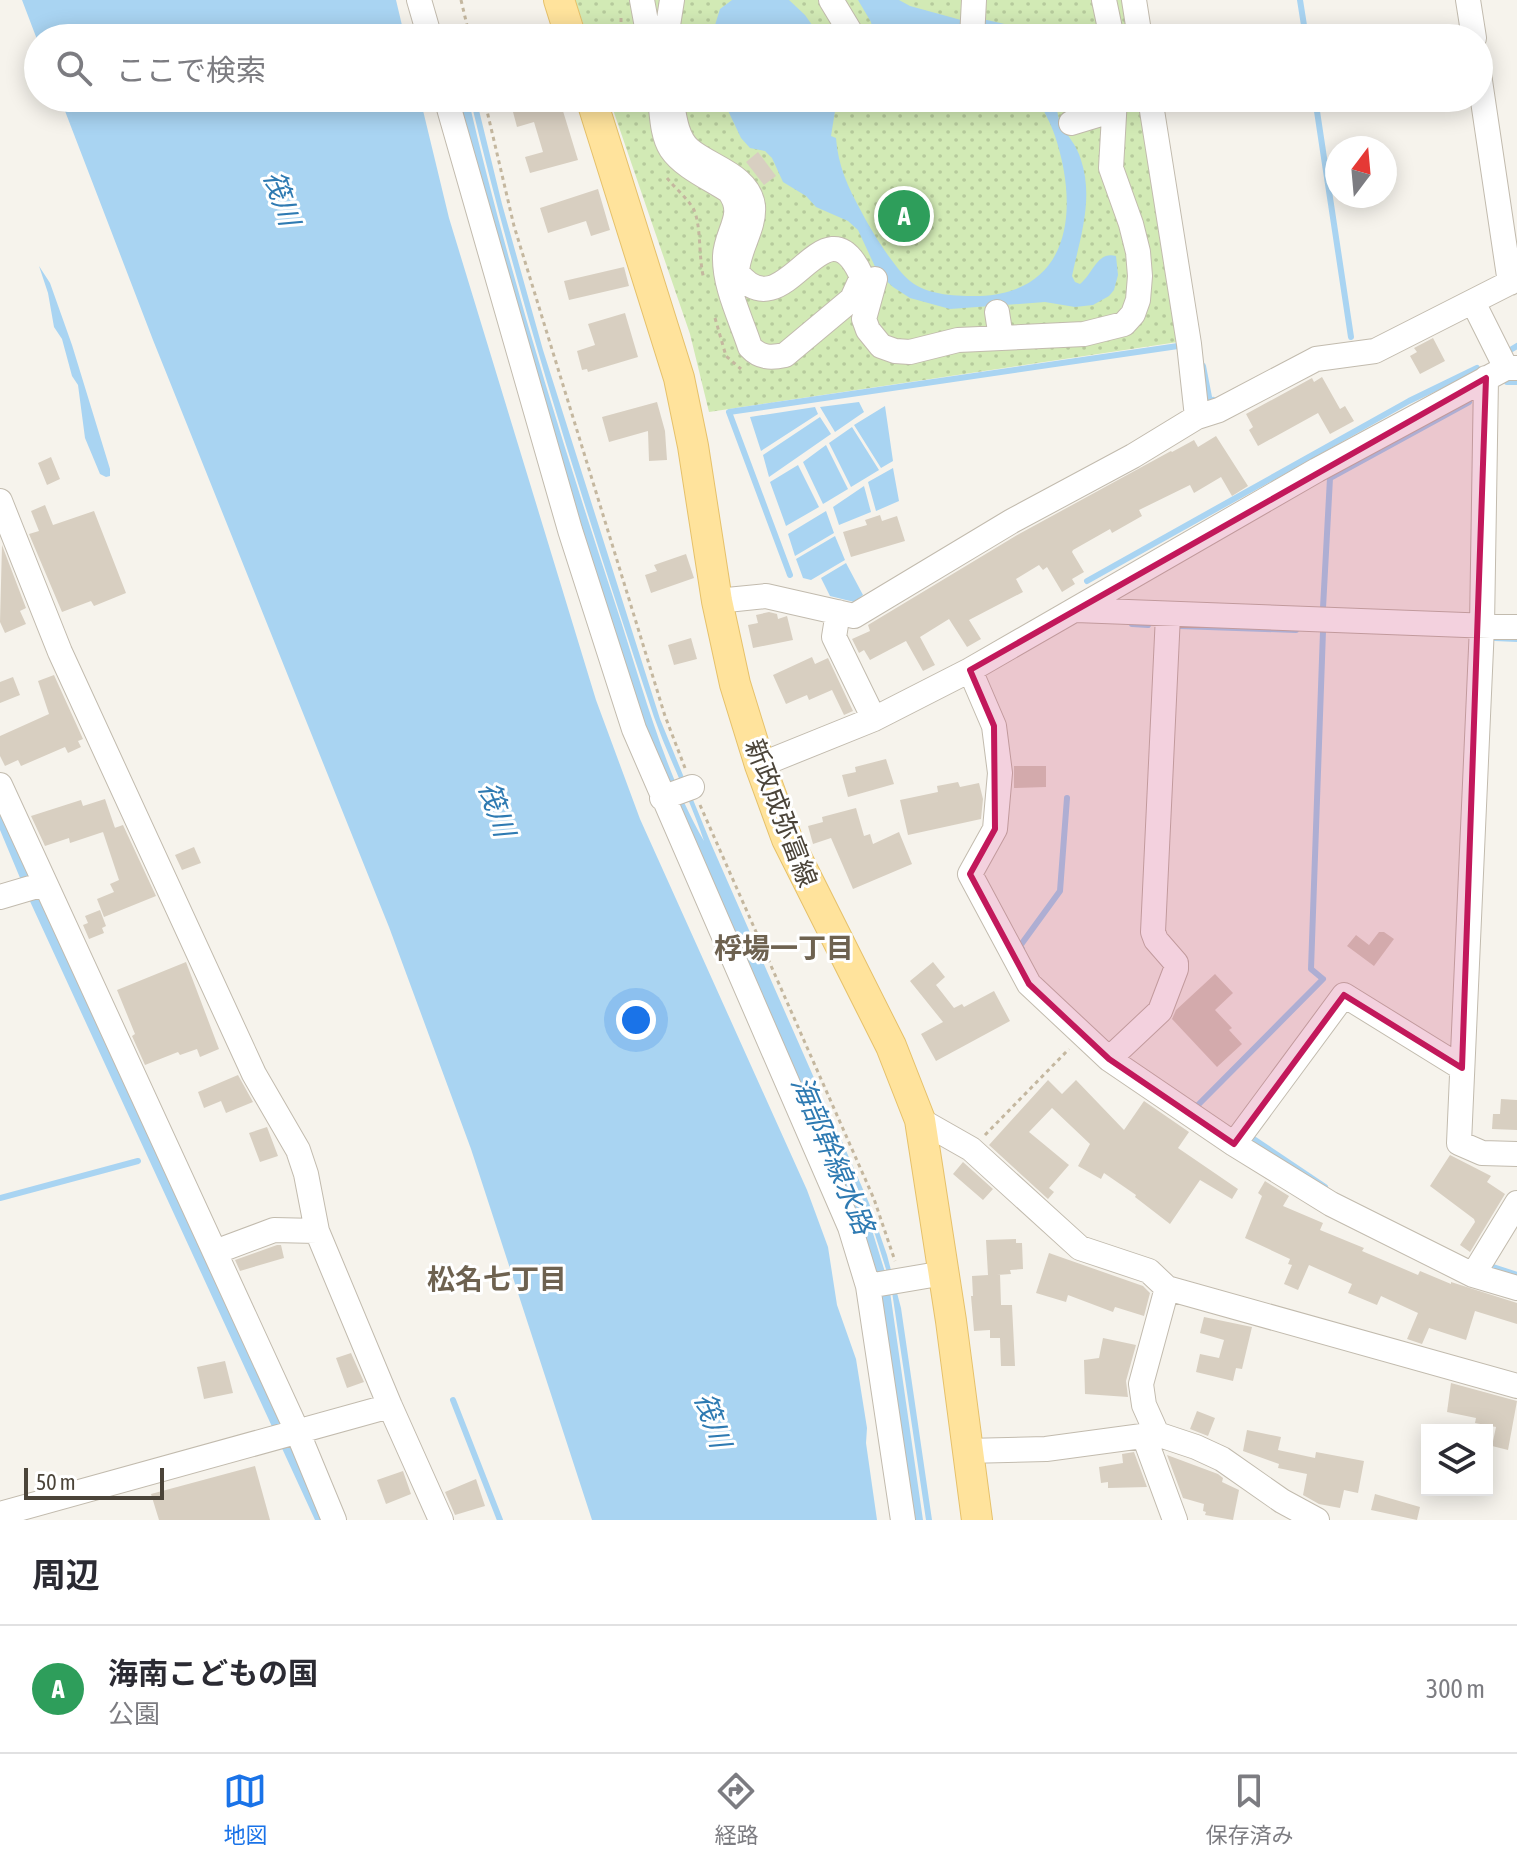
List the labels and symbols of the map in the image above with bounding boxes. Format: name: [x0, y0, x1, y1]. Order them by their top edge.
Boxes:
north arrow: [1325, 136, 1397, 208]
water label: 筏川: [258, 166, 307, 233]
pin: A: [878, 186, 930, 246]
street label: 新政成弥富線: [739, 735, 823, 891]
water label: 筏川: [473, 777, 522, 844]
district label: 桴場一丁目: [714, 932, 854, 964]
your location: [616, 1000, 656, 1040]
water label: 海部幹線水路: [785, 1071, 881, 1240]
district label: 松名七丁目: [427, 1263, 567, 1295]
water label: 筏川: [689, 1388, 738, 1455]
scale bar: [24, 1464, 164, 1500]

